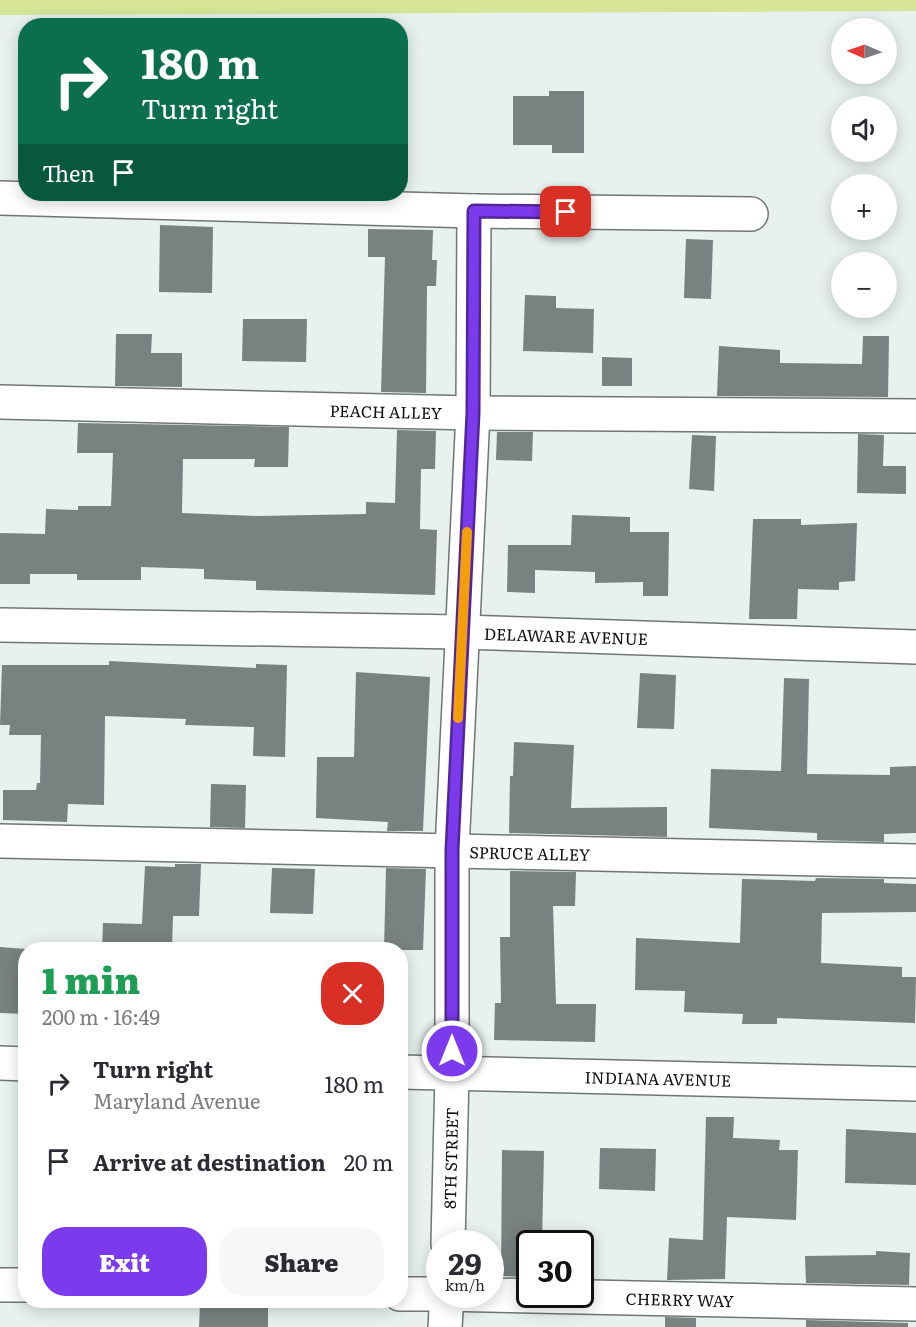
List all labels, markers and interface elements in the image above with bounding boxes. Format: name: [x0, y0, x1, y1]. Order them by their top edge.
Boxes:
north arrow: [831, 18, 897, 84]
map controls: [831, 18, 897, 318]
text: 180 m: [141, 30, 259, 92]
icon: right: [42, 42, 120, 120]
text: Turn right: [141, 87, 278, 127]
button: sound: [831, 96, 897, 162]
text: Then: [42, 156, 95, 189]
icon: arrive: [107, 156, 140, 189]
button: +: [831, 174, 897, 240]
pin: [540, 186, 591, 237]
icon: arrive: [549, 195, 582, 228]
button: −: [831, 252, 897, 318]
street label: PEACH ALLEY: [329, 398, 443, 424]
street label: DELAWARE AVENUE: [483, 621, 648, 650]
street label: SPRUCE ALLEY: [469, 839, 591, 866]
text: 1 min: [42, 952, 140, 1005]
button: close: [321, 962, 384, 1025]
text: 200 m · 16:49: [42, 1001, 160, 1031]
position arrow: [420, 1019, 484, 1083]
text: Turn right: [93, 1052, 213, 1085]
street label: INDIANA AVENUE: [584, 1064, 731, 1092]
icon: right: [42, 1067, 75, 1100]
text: 180 m: [324, 1067, 384, 1100]
text: Maryland Avenue: [93, 1085, 260, 1115]
street label: 8TH STREET: [437, 1107, 463, 1209]
icon: arrive: [42, 1145, 75, 1178]
text: Arrive at destination: [93, 1145, 326, 1178]
text: 20 m: [344, 1145, 393, 1178]
button: Exit: [42, 1227, 207, 1296]
button: Share: [219, 1227, 384, 1296]
speed limit sign: 30: [516, 1230, 594, 1308]
text: 29: [448, 1240, 482, 1284]
text: km/h: [445, 1273, 485, 1296]
street label: CHERRY WAY: [626, 1286, 735, 1312]

